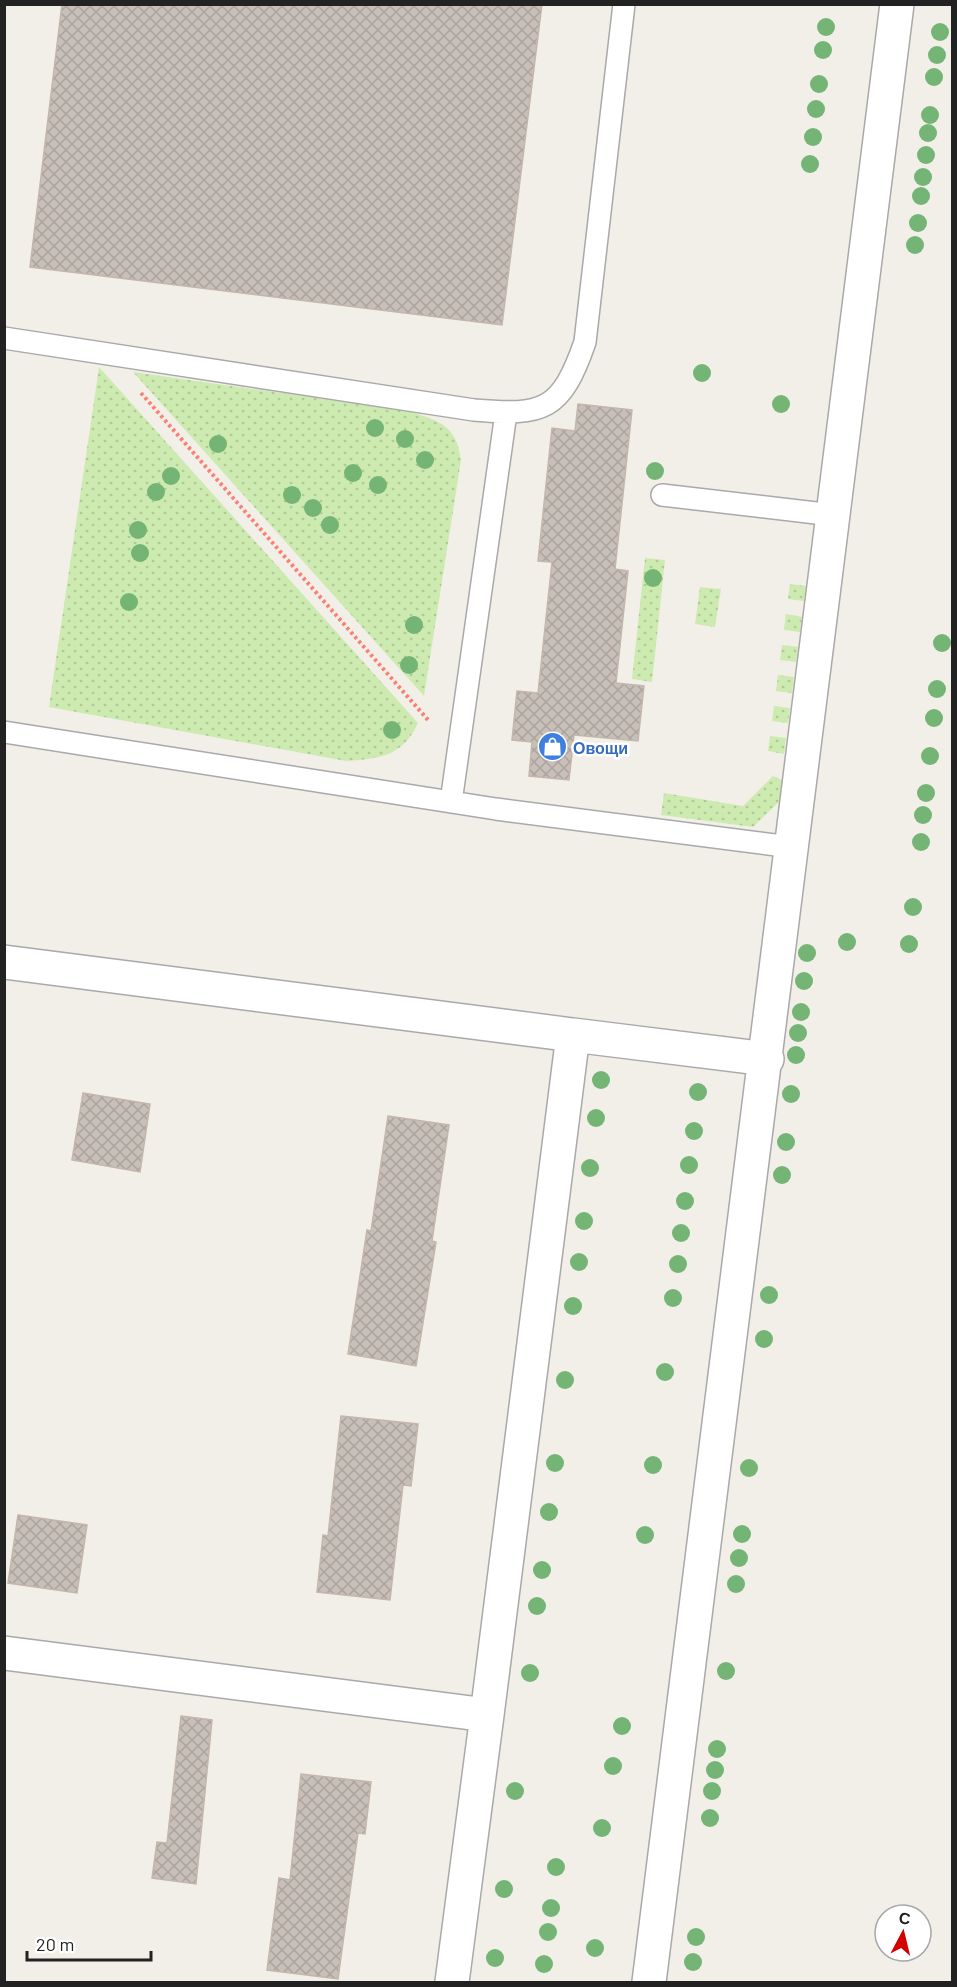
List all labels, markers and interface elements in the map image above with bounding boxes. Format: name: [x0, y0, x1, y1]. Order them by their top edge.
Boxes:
shop icon: Овощи: [536, 731, 568, 763]
place label: Овощи: [573, 738, 628, 757]
north arrow: [873, 1903, 933, 1963]
text: С: [898, 1907, 912, 1928]
scale bar: [27, 1924, 152, 1962]
text: 20 m: [36, 1933, 74, 1955]

